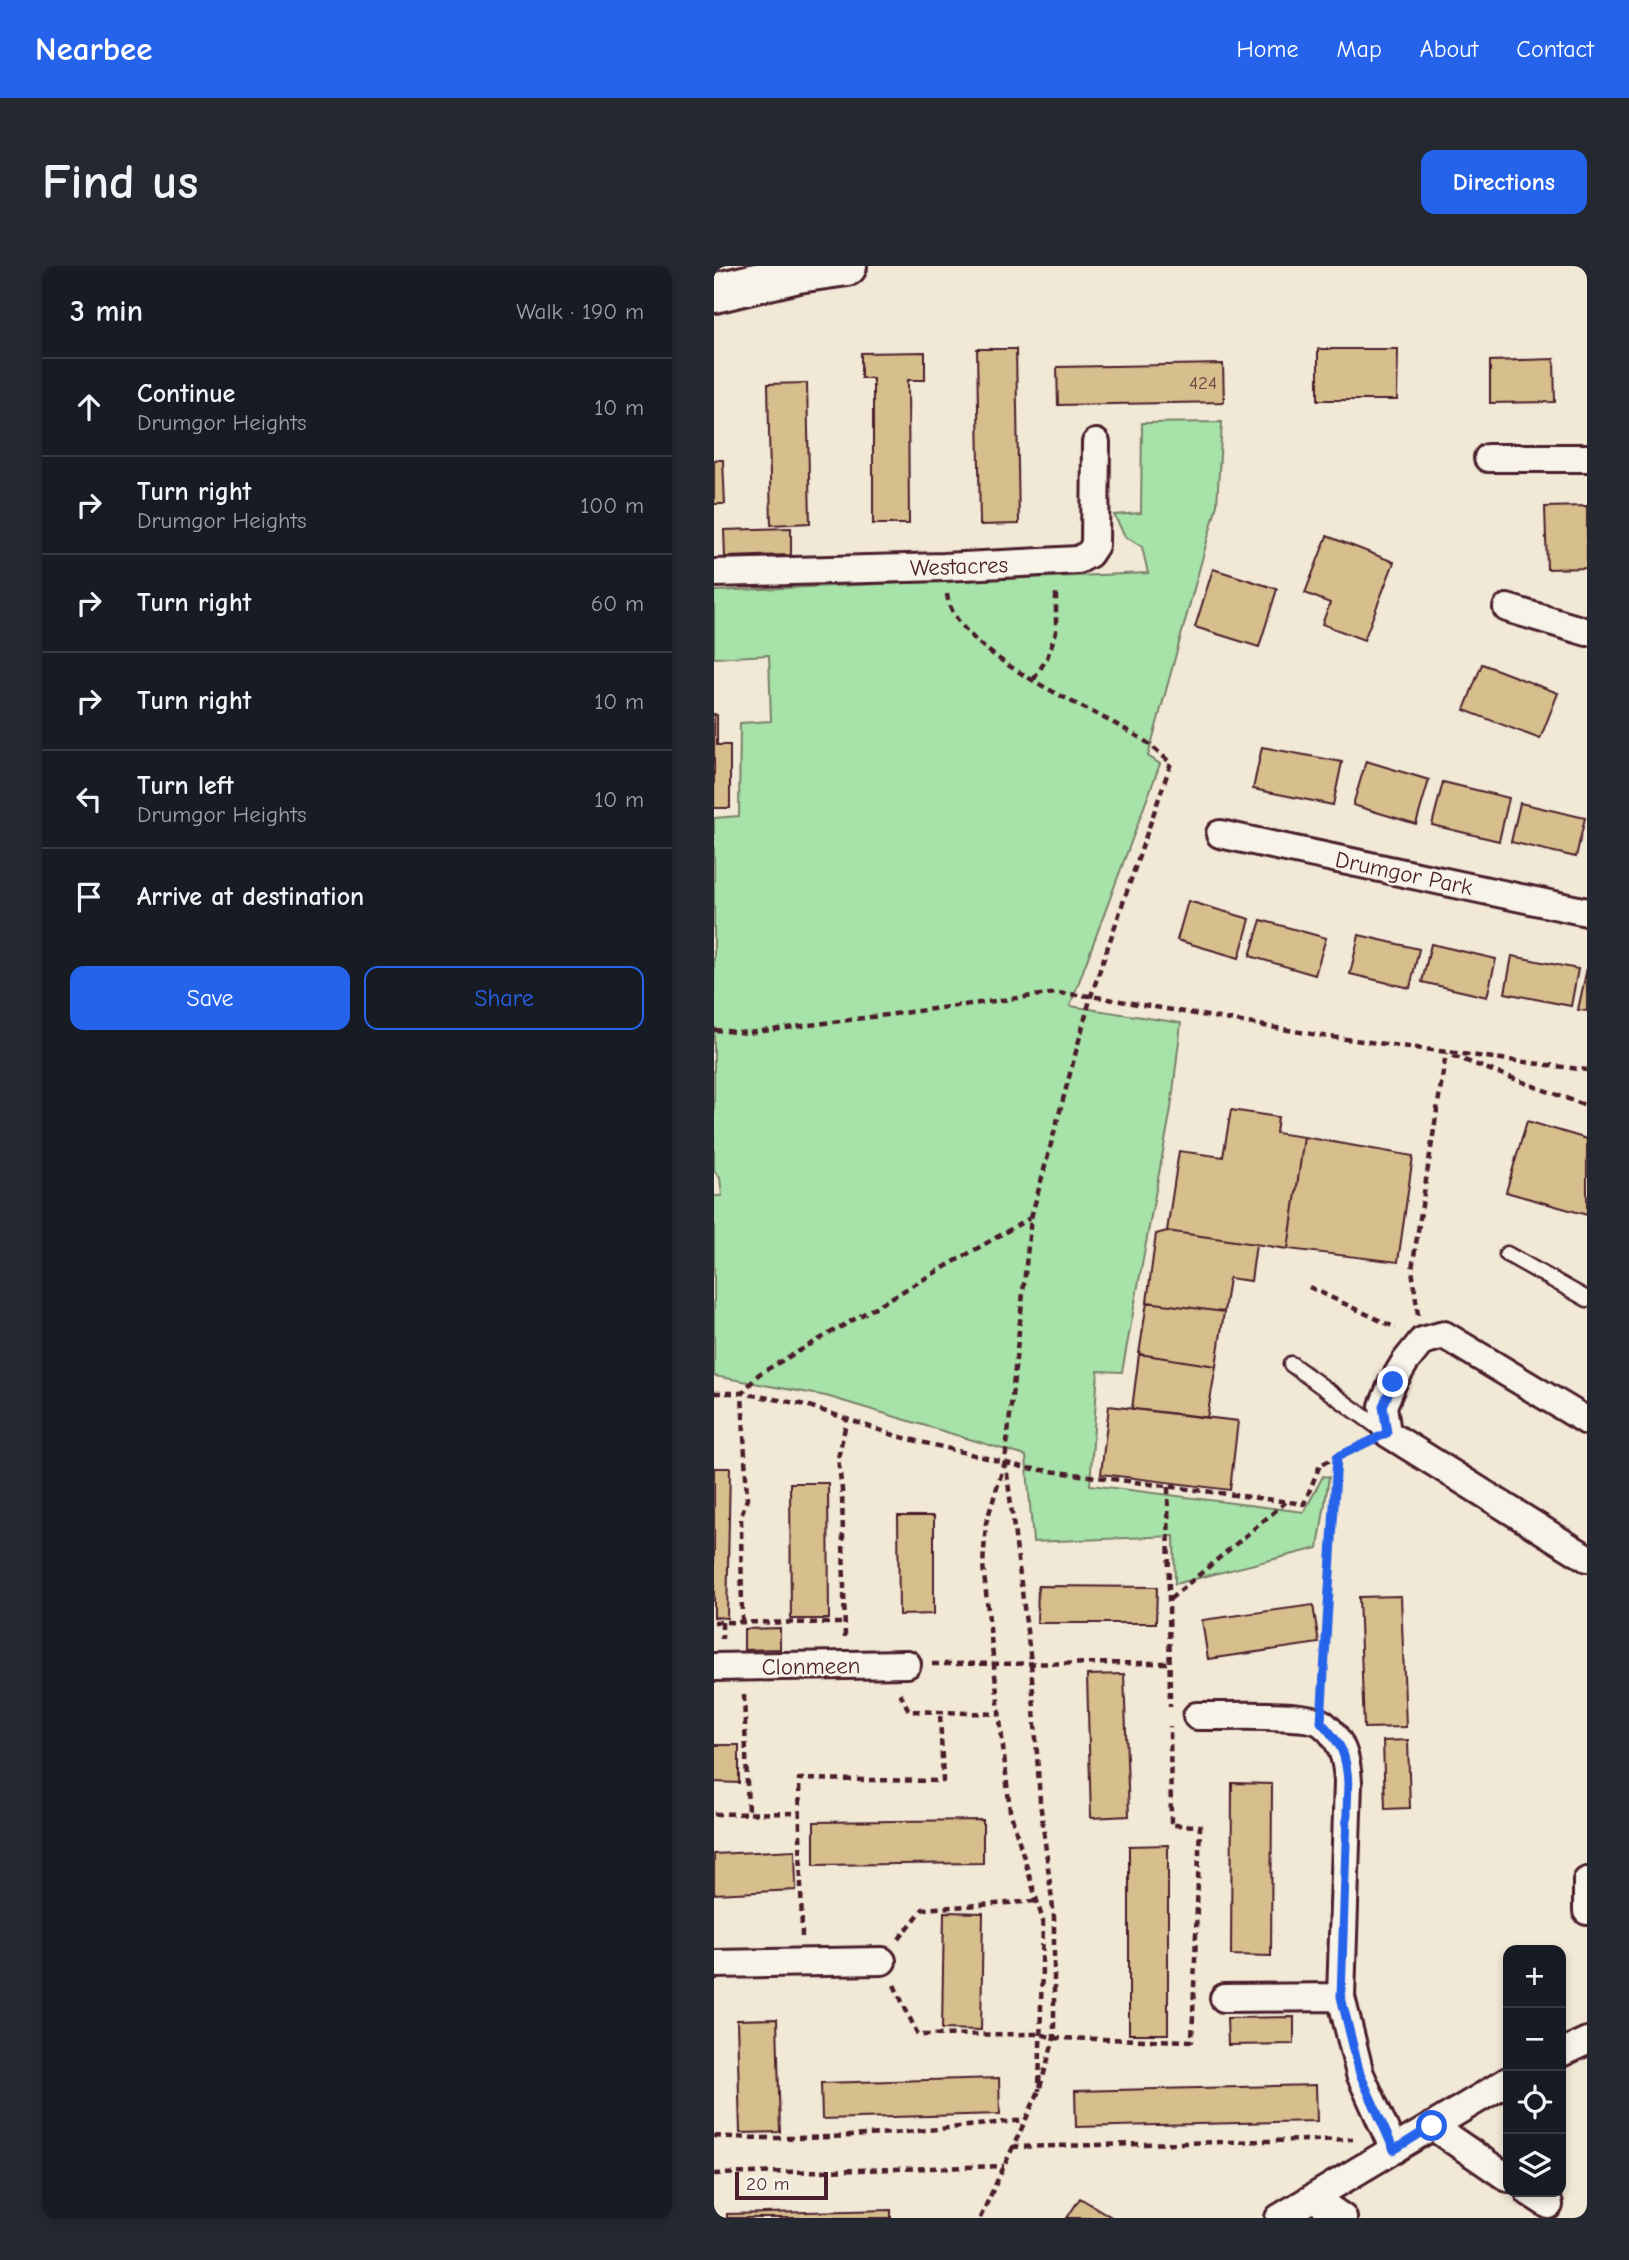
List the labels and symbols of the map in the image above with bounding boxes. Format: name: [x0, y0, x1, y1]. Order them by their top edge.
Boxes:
house number: 424: [1189, 372, 1217, 394]
street label: Westacres: [910, 551, 1009, 582]
street label: Drumgor Park: [1333, 846, 1475, 901]
route end: [1377, 1366, 1408, 1397]
street label: Clonmeen: [761, 1652, 861, 1681]
route start: [1416, 2110, 1447, 2141]
scale bar: [735, 2169, 828, 2201]

